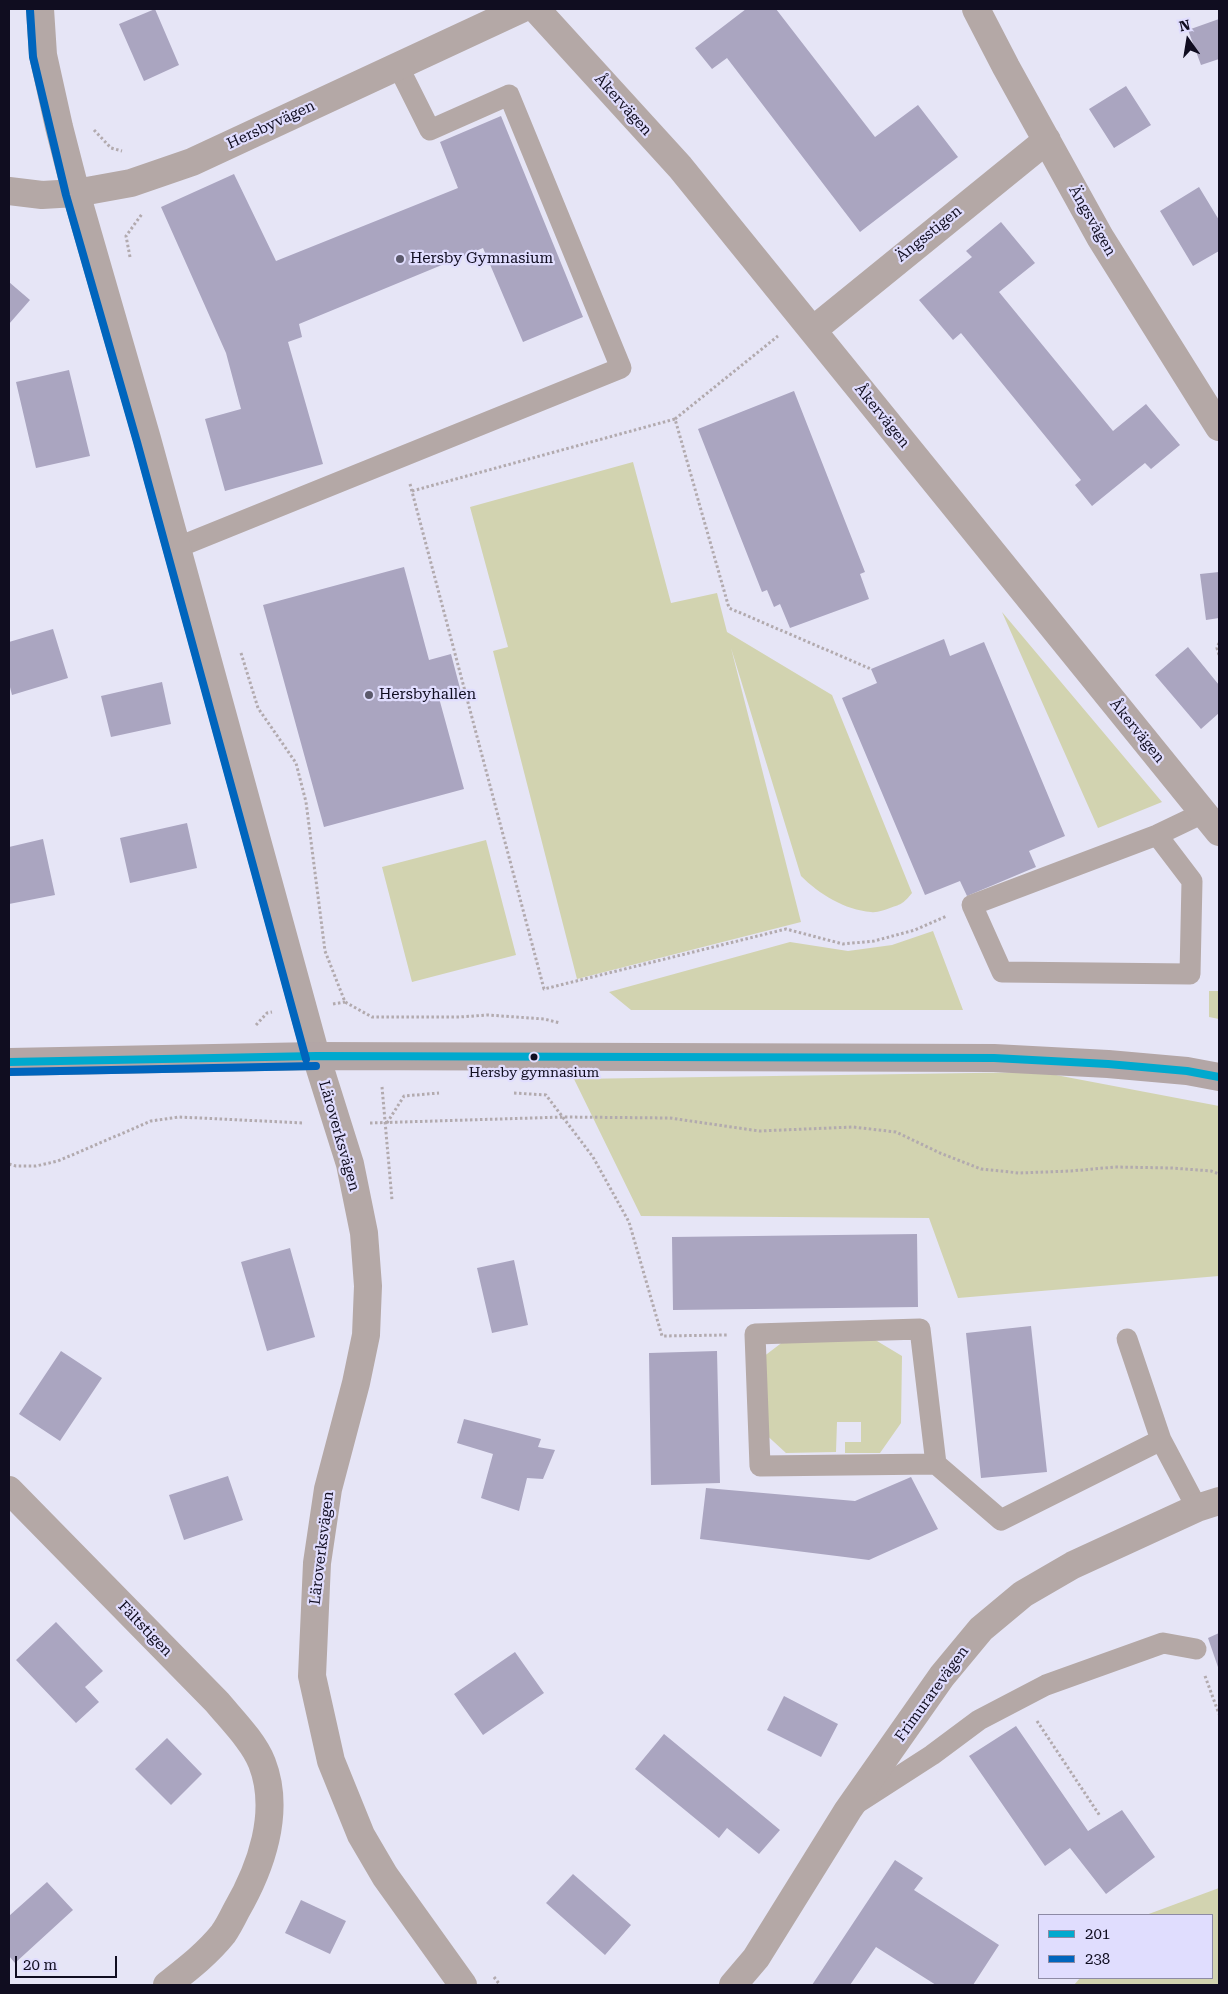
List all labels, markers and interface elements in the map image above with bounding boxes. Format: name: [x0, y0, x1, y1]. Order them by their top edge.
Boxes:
north arrow: [1163, 15, 1213, 65]
text: N: [1178, 16, 1192, 34]
street label: Åkervägen: [591, 70, 655, 140]
street label: Hersbyvägen: [224, 97, 318, 153]
street label: Ängsvägen: [1065, 183, 1119, 259]
street label: Ängsstigen: [893, 202, 965, 266]
place label: Hersby Gymnasium: [410, 250, 553, 268]
marker: Hersby Gymnasium: [394, 253, 406, 265]
street label: Åkervägen: [851, 380, 913, 452]
place label: Hersbyhallen: [379, 686, 476, 704]
marker: Hersbyhallen: [363, 689, 375, 701]
street label: Åkervägen: [1106, 695, 1168, 767]
marker: Hersby gymnasium: [529, 1052, 539, 1062]
place label: Hersby gymnasium: [469, 1065, 599, 1081]
street label: Läroverksvägen: [315, 1079, 363, 1193]
street label: Läroverksvägen: [306, 1490, 338, 1606]
street label: Fältstigen: [114, 1598, 176, 1660]
street label: Frimurarevägen: [891, 1643, 973, 1745]
legend: [1038, 1914, 1213, 1979]
text: 201: [1085, 1925, 1110, 1943]
scale bar: [18, 1946, 120, 1978]
text: 238: [1085, 1950, 1110, 1968]
text: 20 m: [23, 1956, 57, 1974]

